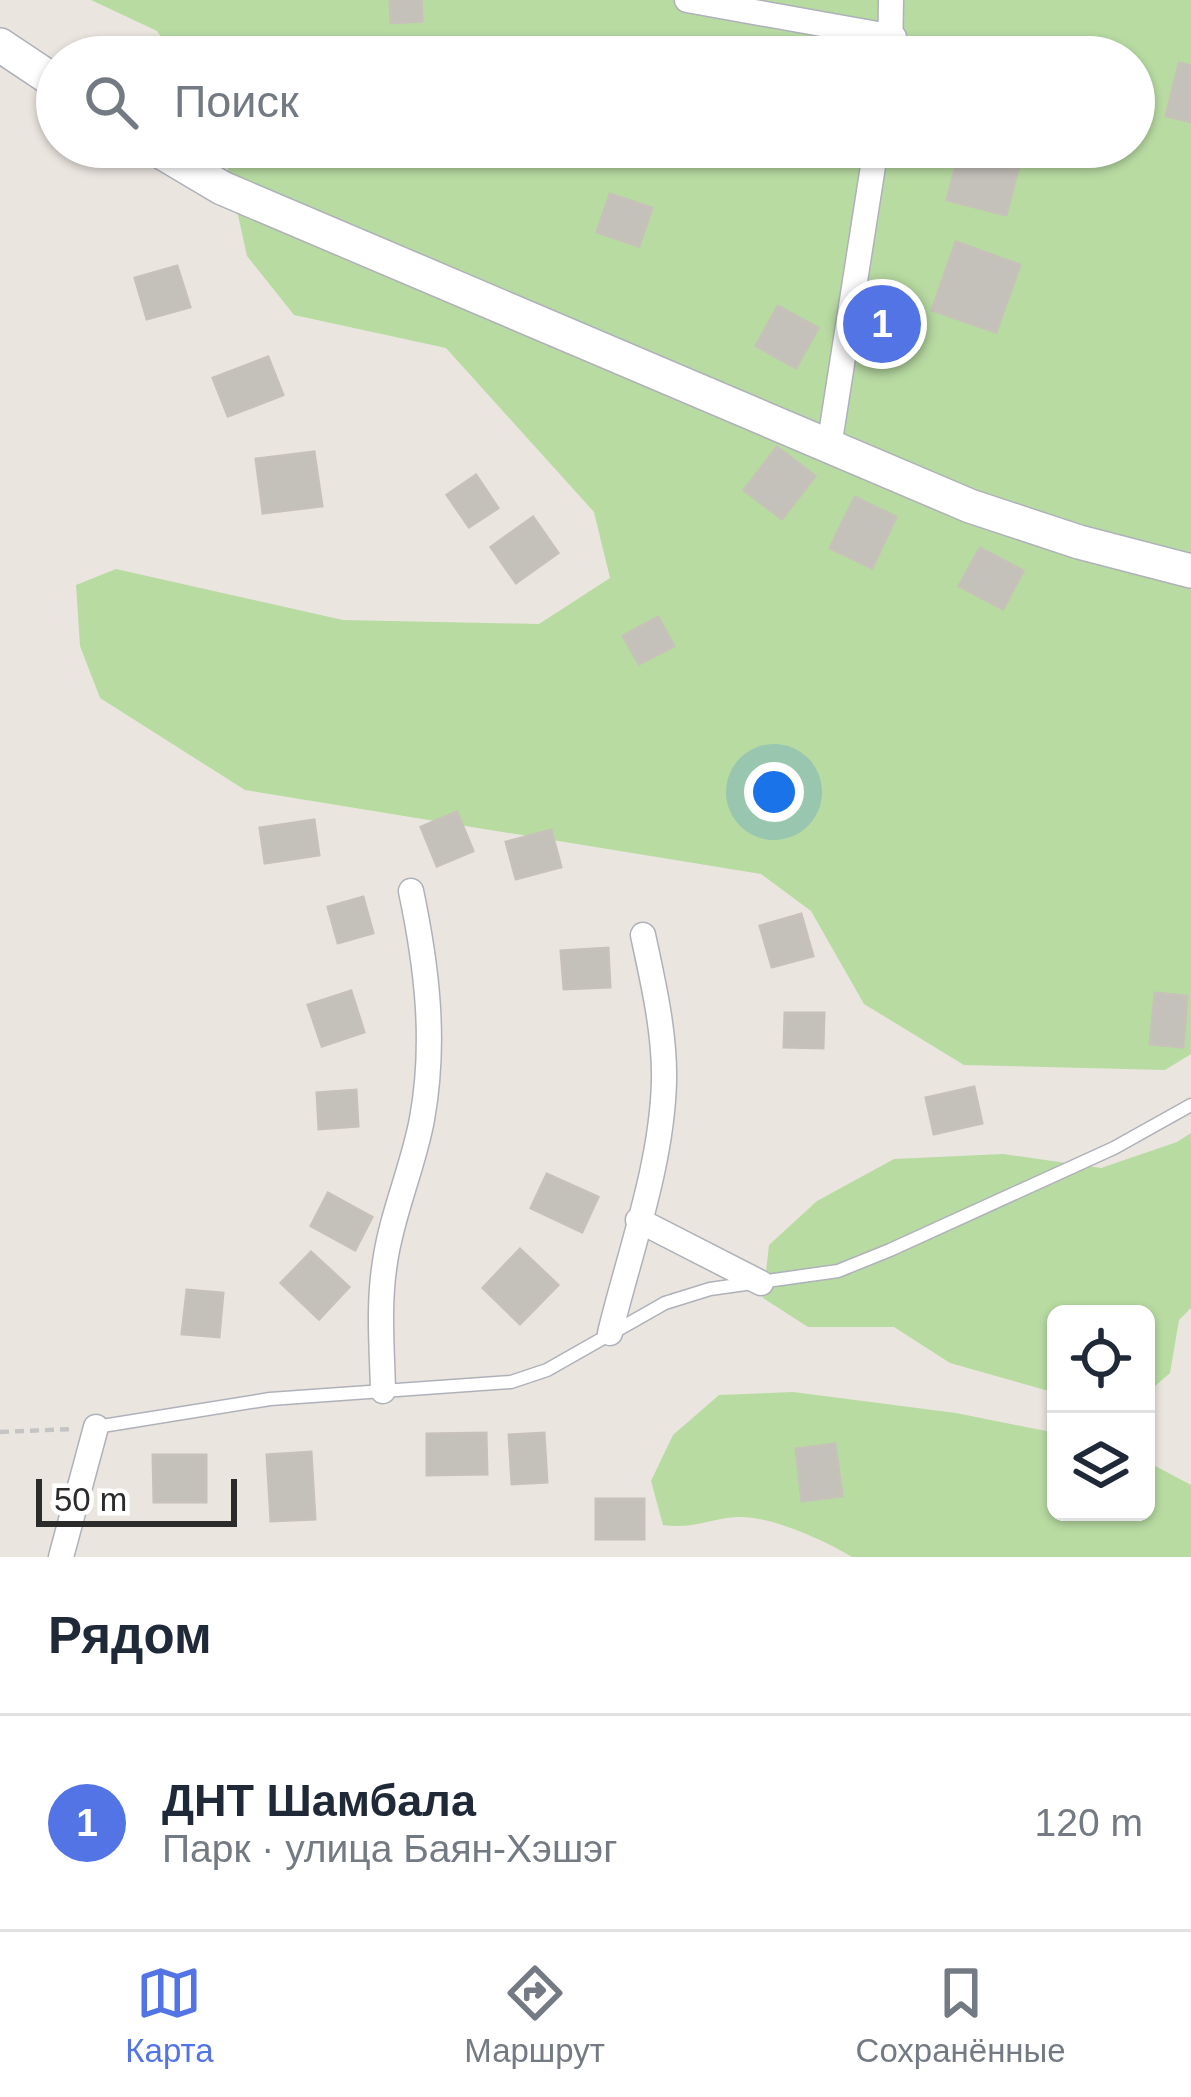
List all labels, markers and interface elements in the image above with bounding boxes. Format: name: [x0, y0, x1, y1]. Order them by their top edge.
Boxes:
search box: [36, 36, 1155, 168]
icon: search: [78, 69, 144, 135]
text: Поиск: [174, 76, 299, 127]
pin: 1: [843, 279, 921, 369]
your location: [744, 762, 804, 822]
map controls: [1047, 1305, 1155, 1521]
button: locate: [1047, 1305, 1155, 1413]
button: layers: [1047, 1413, 1155, 1521]
scale bar: [36, 1473, 237, 1526]
text: 50 m: [54, 1481, 127, 1518]
text: Рядом: [48, 1607, 212, 1664]
text: ДНТ Шамбала: [162, 1775, 476, 1826]
text: 1: [76, 1801, 98, 1844]
text: 120 m: [1035, 1801, 1143, 1844]
text: Парк · улица Баян-Хэшэг: [162, 1827, 617, 1870]
tab: Карта: [125, 1960, 214, 2070]
tab: Маршрут: [464, 1960, 605, 2070]
tab: Сохранённые: [856, 1960, 1066, 2070]

